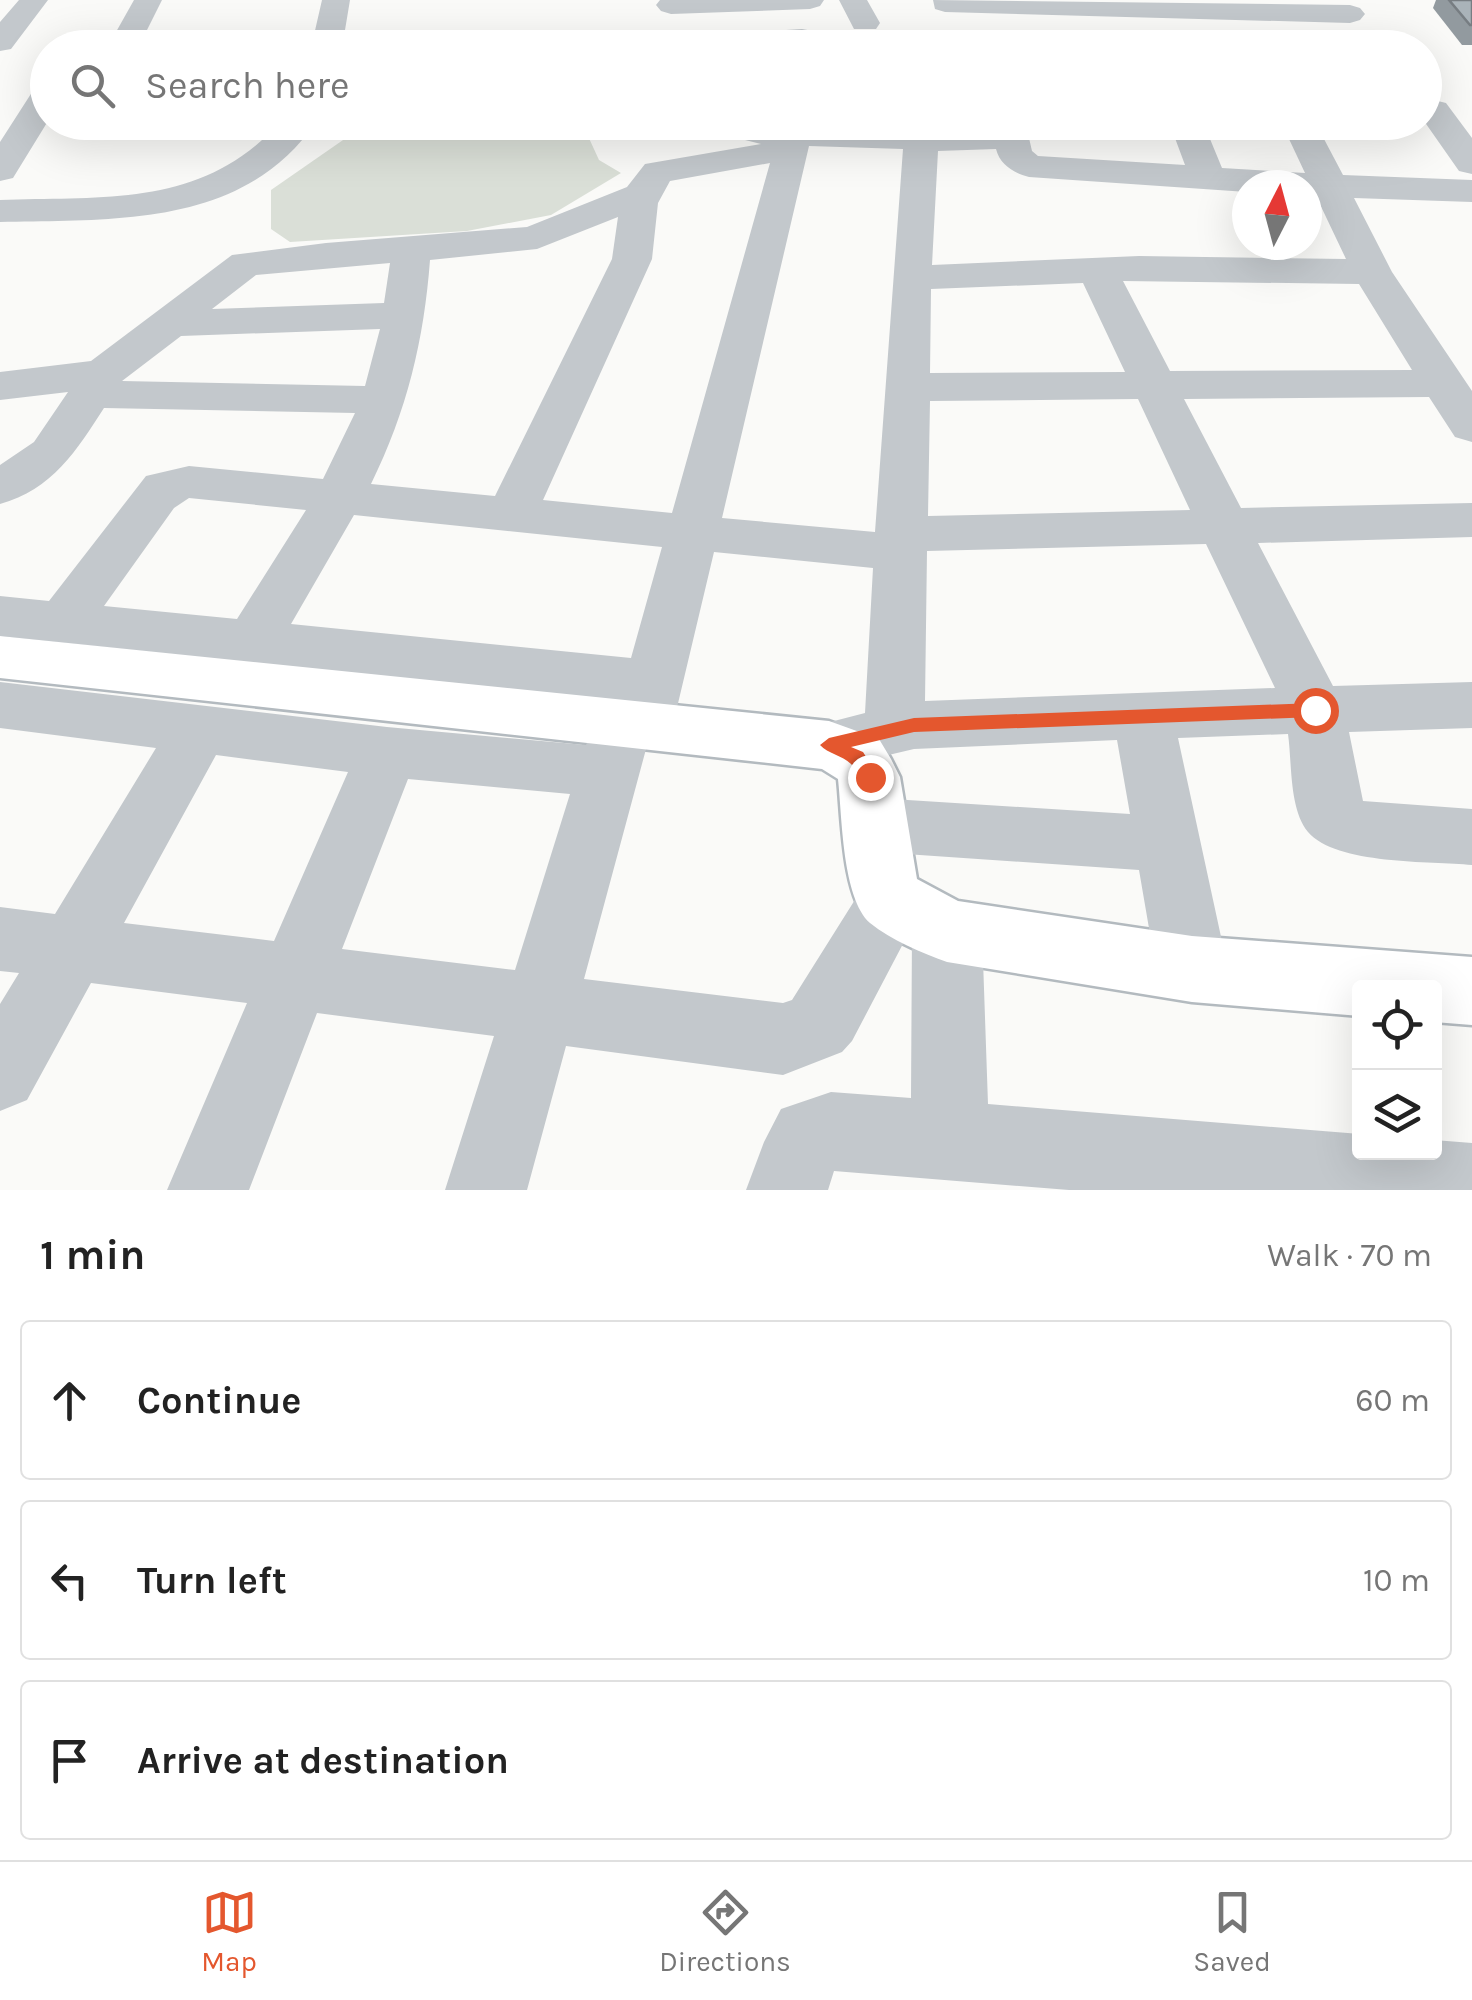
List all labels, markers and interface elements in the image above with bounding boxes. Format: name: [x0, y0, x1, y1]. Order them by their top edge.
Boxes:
search box: [30, 30, 1442, 140]
icon: search: [65, 58, 120, 113]
text: Search here: [145, 63, 349, 108]
north arrow: [1232, 170, 1322, 260]
route start: [1293, 688, 1339, 734]
route end: [848, 755, 894, 801]
map controls: [1352, 980, 1442, 1160]
button: locate: [1352, 980, 1442, 1070]
button: layers: [1352, 1070, 1442, 1160]
text: 1 min: [40, 1230, 145, 1280]
text: Walk · 70 m: [1267, 1237, 1432, 1274]
icon: ahead: [42, 1373, 97, 1428]
text: Continue: [137, 1378, 301, 1423]
text: 60 m: [1355, 1382, 1430, 1419]
icon: left: [42, 1553, 97, 1608]
text: Turn left: [137, 1558, 287, 1603]
text: 10 m: [1363, 1562, 1430, 1599]
icon: arrive: [42, 1733, 97, 1788]
text: Arrive at destination: [137, 1738, 509, 1783]
tab: Map: [201, 1885, 257, 1978]
tab: Directions: [659, 1885, 791, 1978]
tab: Saved: [1193, 1885, 1271, 1978]

